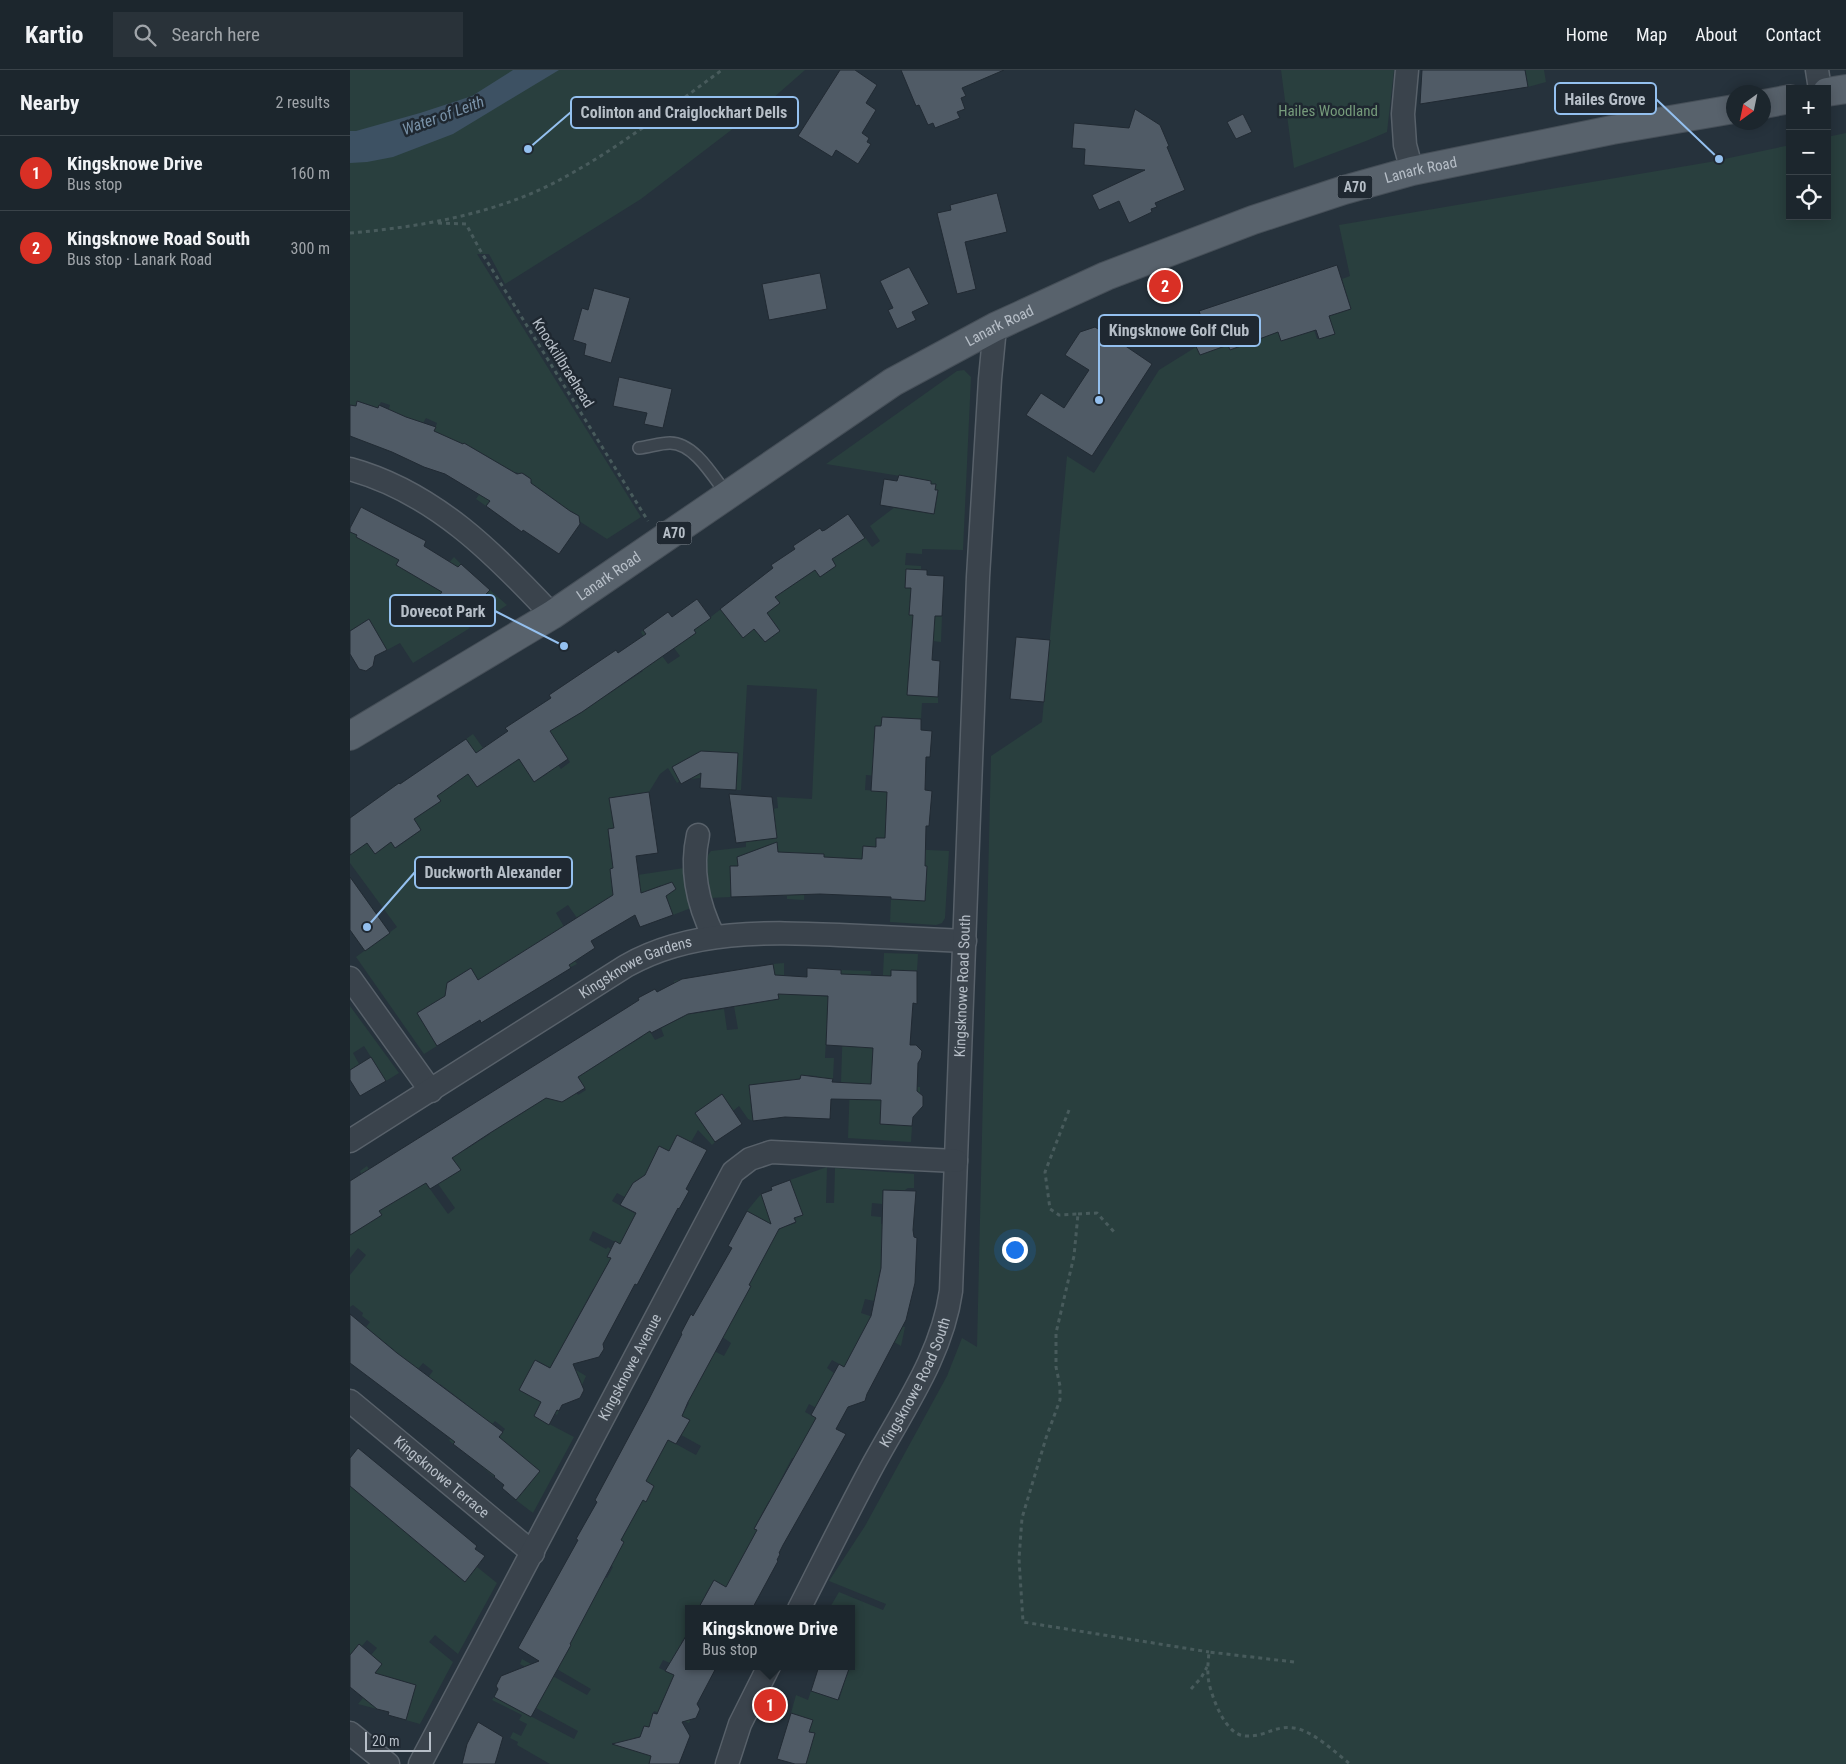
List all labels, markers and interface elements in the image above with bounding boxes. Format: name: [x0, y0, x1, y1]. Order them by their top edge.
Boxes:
search box: [113, 12, 463, 57]
text: Kartio: [25, 21, 83, 49]
icon: search: [131, 21, 159, 49]
text: Search here: [171, 23, 260, 46]
text: Home: [1566, 24, 1608, 45]
text: Map: [1636, 24, 1667, 45]
text: About: [1695, 24, 1737, 45]
text: Contact: [1765, 24, 1821, 45]
callout: Hailes Grove: [1555, 83, 1656, 114]
north arrow: [1726, 85, 1771, 130]
map controls: [1786, 85, 1831, 220]
button: +: [1786, 85, 1831, 130]
text: Hailes Grove: [1565, 90, 1646, 109]
text: Nearby: [20, 91, 79, 115]
water label: Water of Leith: [400, 92, 487, 139]
text: 2 results: [275, 93, 330, 112]
callout: Colinton and Craiglockhart Dells: [571, 97, 798, 128]
park label: Hailes Woodland: [1278, 102, 1378, 120]
text: Colinton and Craiglockhart Dells: [581, 103, 787, 122]
button: −: [1786, 130, 1831, 175]
text: Kingsknowe Drive: [67, 152, 203, 175]
street label: Lanark Road: [1383, 153, 1459, 187]
text: 1: [32, 164, 40, 183]
text: 160 m: [291, 164, 330, 183]
text: Bus stop: [67, 175, 122, 194]
road number: A70: [1338, 175, 1372, 198]
button: locate: [1786, 175, 1831, 220]
text: Kingsknowe Road South: [67, 227, 250, 250]
text: 2: [32, 239, 40, 258]
text: 300 m: [291, 239, 330, 258]
text: Bus stop · Lanark Road: [67, 250, 212, 269]
pin: 2: [1149, 267, 1181, 305]
street label: Lanark Road: [962, 301, 1036, 350]
street label: Knockillbraehead: [528, 315, 598, 411]
callout: Kingsknowe Golf Club: [1099, 315, 1260, 346]
text: Kingsknowe Golf Club: [1109, 321, 1249, 340]
road number: A70: [656, 522, 692, 544]
street label: Lanark Road: [573, 548, 644, 605]
callout: Dovecot Park: [390, 595, 495, 626]
text: Dovecot Park: [400, 602, 486, 621]
callout: Duckworth Alexander: [415, 857, 572, 888]
text: Duckworth Alexander: [425, 863, 561, 882]
street label: Kingsknowe Road South: [951, 914, 974, 1058]
street label: Kingsknowe Gardens: [576, 933, 694, 1002]
your location: [1002, 1237, 1028, 1263]
street label: Kingsknowe Avenue: [594, 1311, 665, 1424]
street label: Kingsknowe Road South: [876, 1315, 954, 1451]
street label: Kingsknowe Terrace: [390, 1432, 493, 1522]
popup: [685, 1605, 855, 1670]
text: Kingsknowe Drive: [702, 1617, 838, 1640]
text: Bus stop: [702, 1640, 757, 1659]
pin: 1: [754, 1686, 786, 1724]
scale bar: [365, 1729, 431, 1752]
text: 20 m: [372, 1733, 400, 1749]

